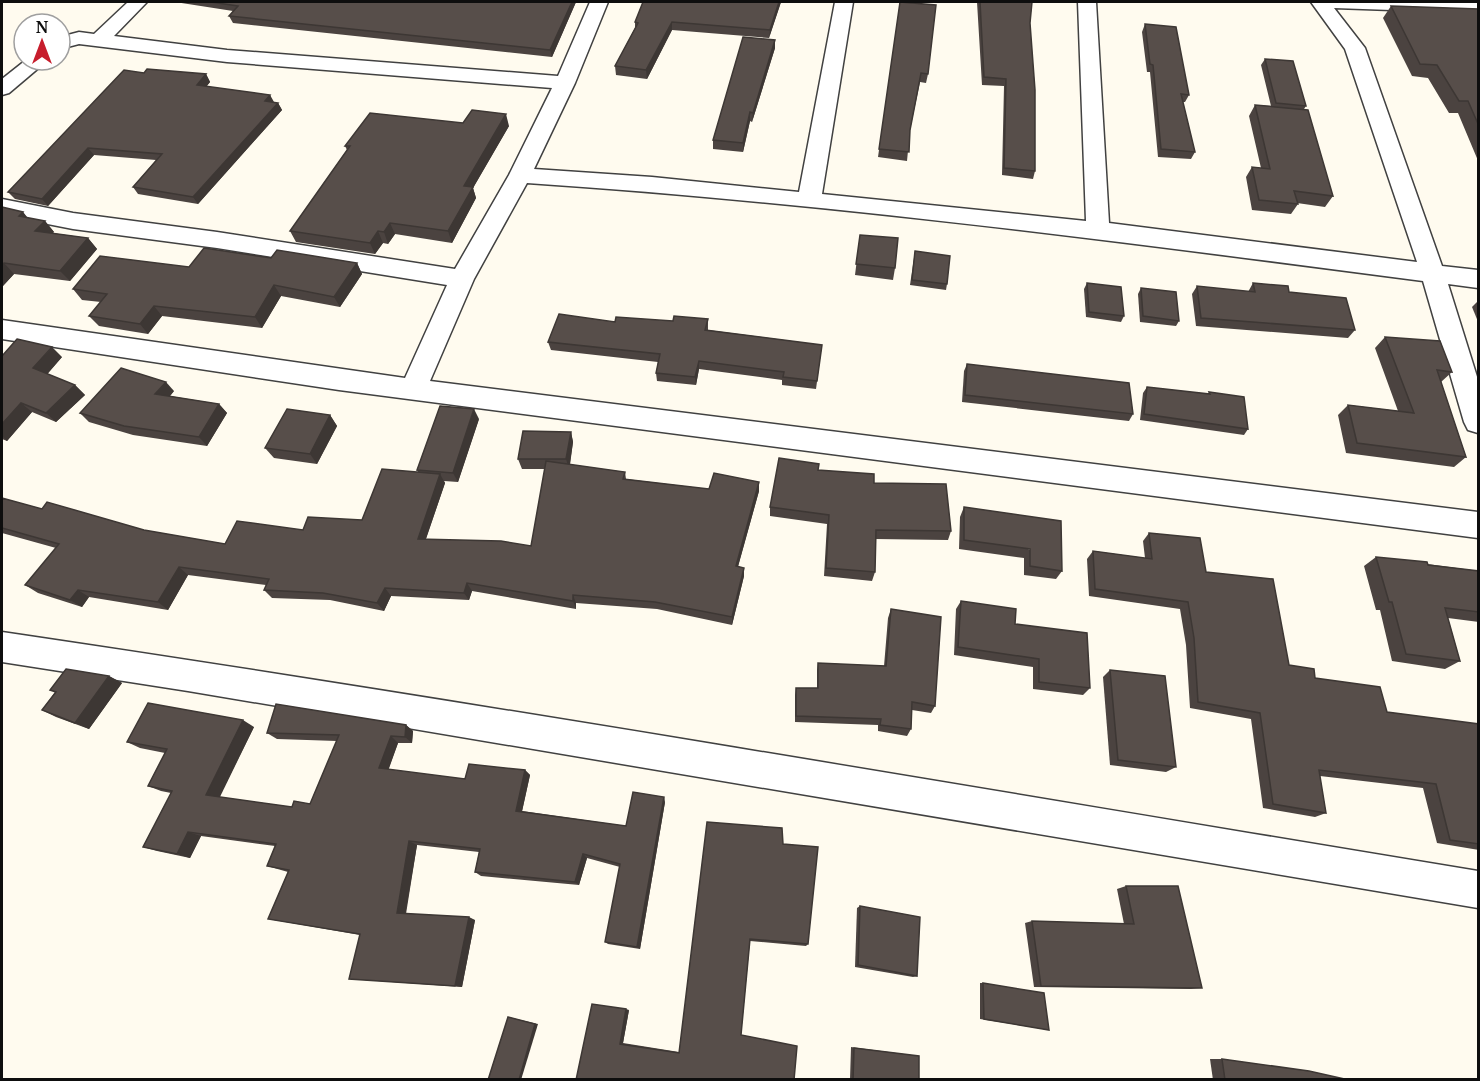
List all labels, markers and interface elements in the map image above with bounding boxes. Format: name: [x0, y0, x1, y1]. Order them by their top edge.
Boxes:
north arrow: [12, 12, 72, 72]
text: N: [36, 16, 49, 38]

